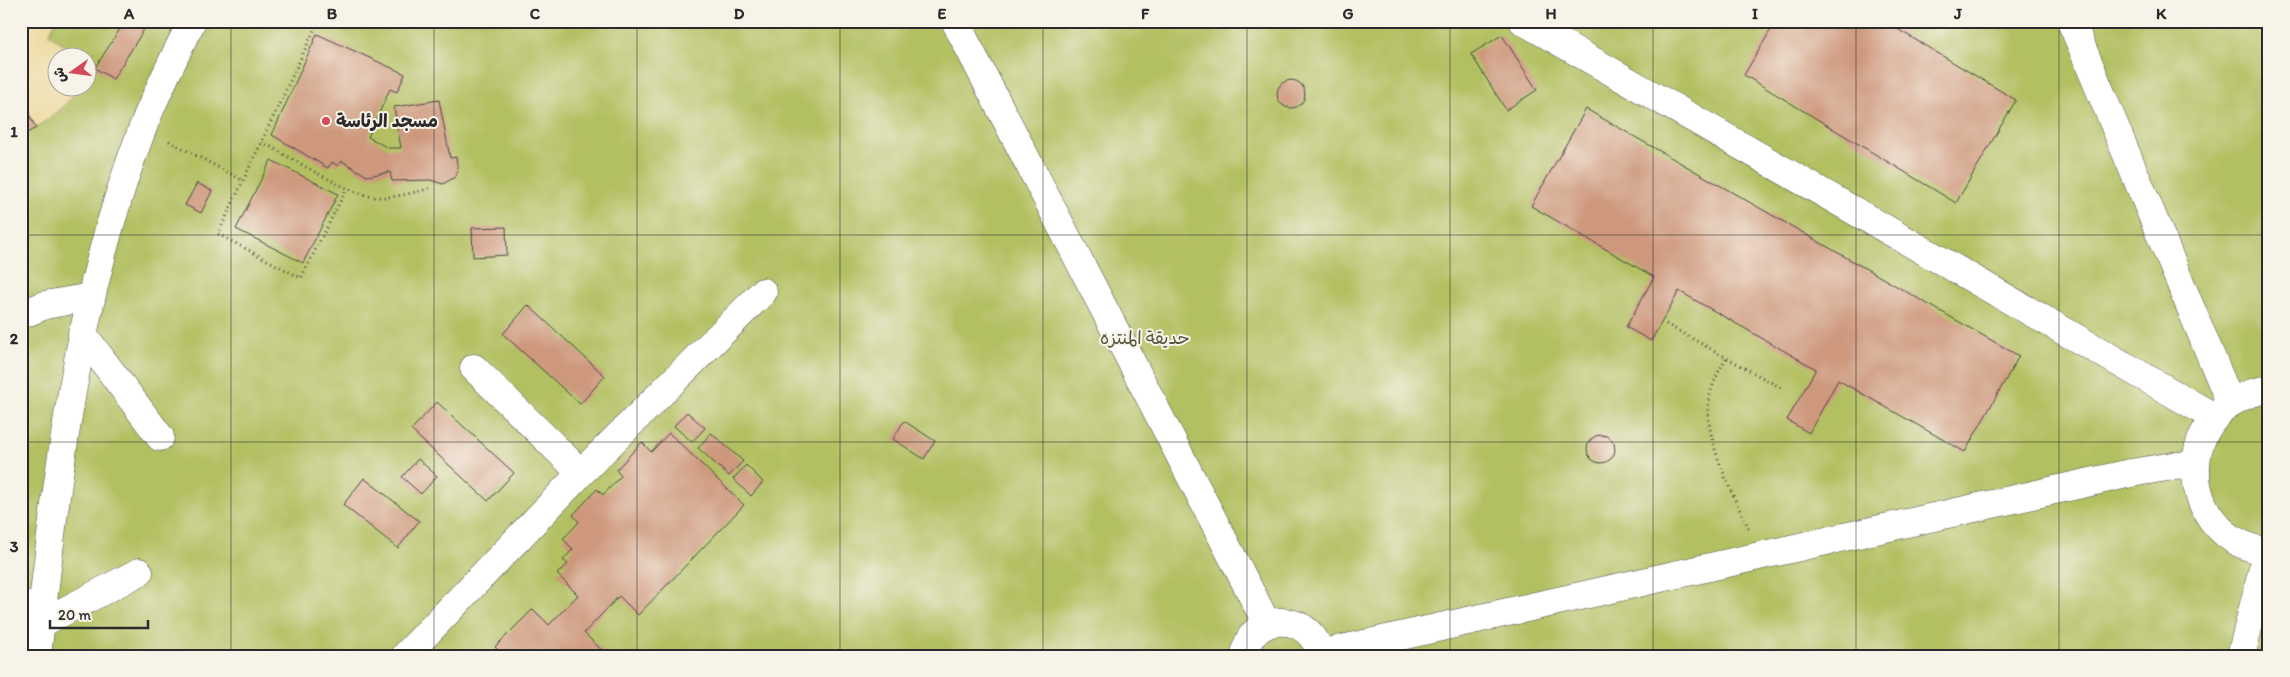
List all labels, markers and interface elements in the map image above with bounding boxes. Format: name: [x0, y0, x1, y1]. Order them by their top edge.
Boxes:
text: A: [123, 4, 135, 23]
text: B: [327, 4, 338, 23]
text: C: [530, 4, 541, 23]
text: D: [734, 4, 745, 23]
text: E: [938, 4, 947, 23]
text: F: [1141, 4, 1150, 23]
text: G: [1342, 4, 1354, 23]
text: H: [1545, 4, 1557, 23]
text: I: [1752, 4, 1758, 23]
text: J: [1953, 4, 1962, 23]
text: K: [2156, 4, 2167, 23]
north arrow: [48, 48, 98, 98]
text: ش: [50, 65, 70, 85]
place label: مسجد الرئاسة: [336, 110, 438, 132]
marker: مسجد الرئاسة: [320, 115, 332, 127]
text: 1: [10, 122, 18, 141]
park label: حديقة المنتزه: [1100, 327, 1190, 349]
text: 2: [10, 329, 19, 348]
text: 3: [10, 537, 19, 556]
scale bar: [50, 597, 148, 629]
text: 20 m: [58, 606, 92, 624]

